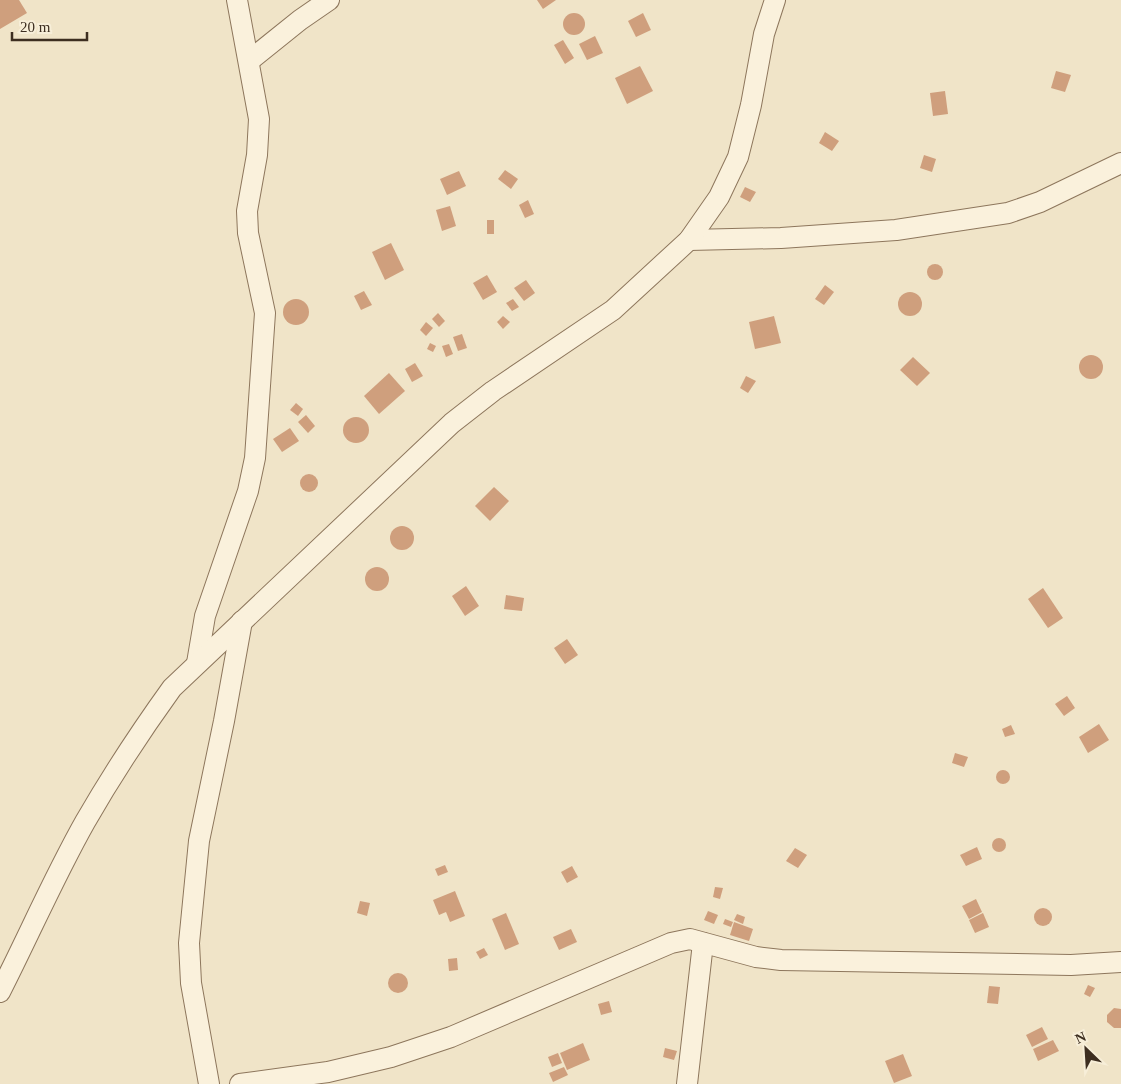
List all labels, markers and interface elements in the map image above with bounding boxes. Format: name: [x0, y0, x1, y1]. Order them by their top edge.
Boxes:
scale bar: [12, 10, 88, 42]
text: 20 m: [20, 19, 51, 35]
north arrow: [1061, 1024, 1111, 1074]
text: N: [1073, 1029, 1088, 1047]

